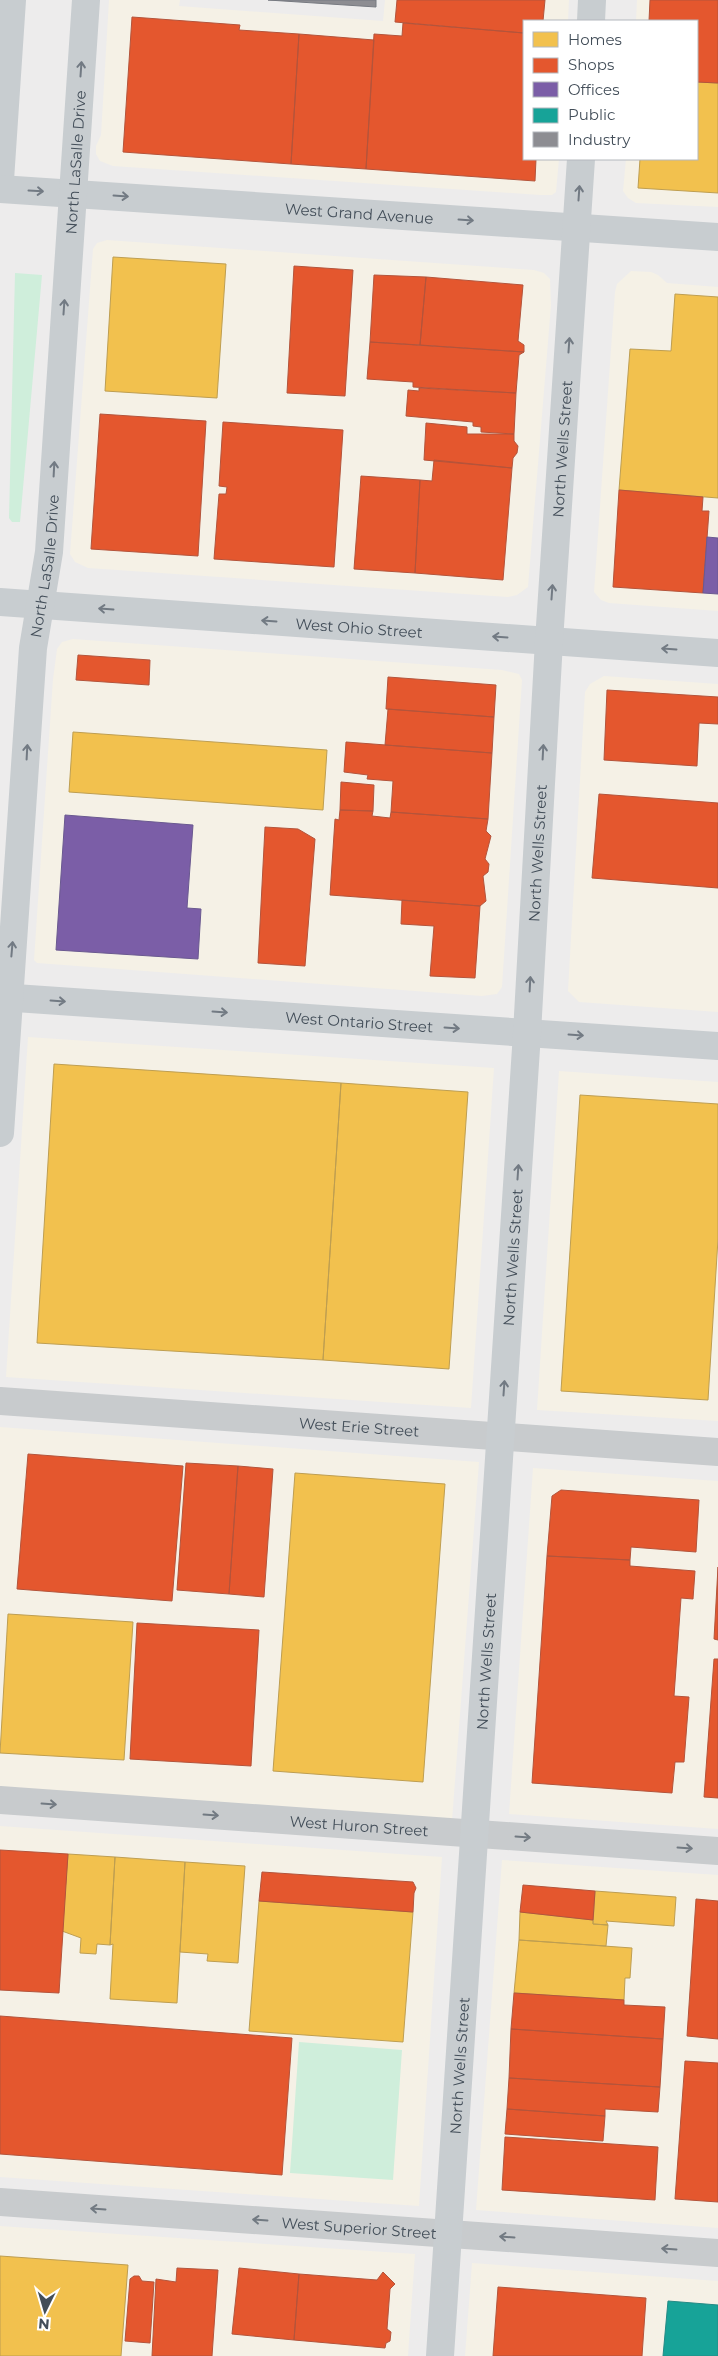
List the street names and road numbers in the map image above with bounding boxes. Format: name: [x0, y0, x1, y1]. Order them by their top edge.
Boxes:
street label: North LaSalle Drive: [61, 90, 89, 235]
street label: West Grand Avenue: [284, 199, 434, 227]
street label: North Wells Street: [548, 380, 576, 518]
street label: North LaSalle Drive: [25, 494, 62, 639]
street label: West Ohio Street: [295, 614, 423, 642]
street label: North Wells Street: [524, 784, 550, 922]
street label: West Ontario Street: [285, 1007, 434, 1036]
street label: North Wells Street: [498, 1188, 526, 1327]
street label: West Erie Street: [298, 1413, 420, 1440]
street label: North Wells Street: [472, 1592, 500, 1731]
street label: West Huron Street: [289, 1811, 429, 1840]
street label: North Wells Street: [445, 1996, 473, 2135]
street label: West Superior Street: [281, 2213, 437, 2242]

